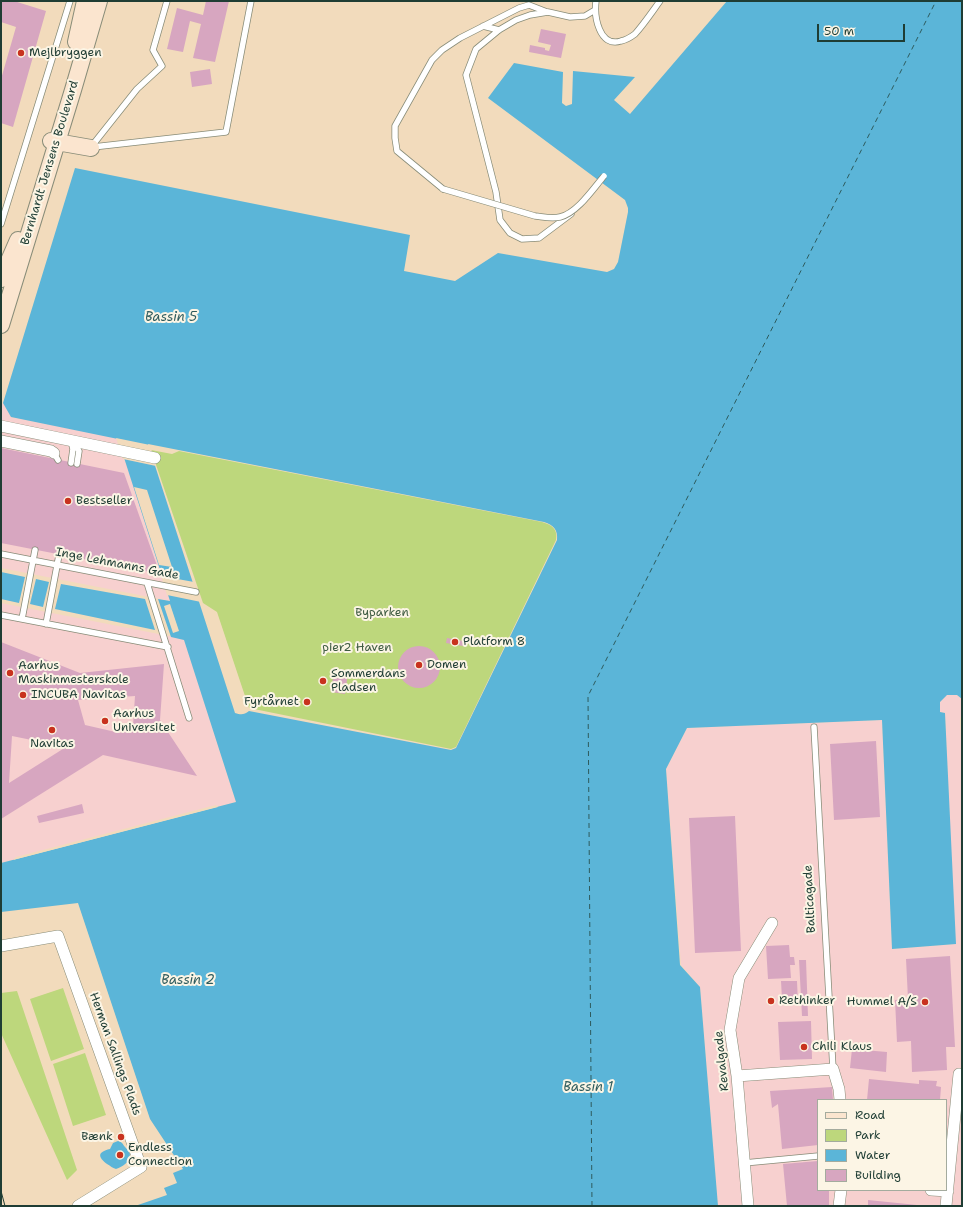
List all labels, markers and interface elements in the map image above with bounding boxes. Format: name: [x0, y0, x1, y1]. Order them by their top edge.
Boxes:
scale bar: [819, 16, 907, 42]
text: 50 m: [824, 23, 854, 39]
place label: Mejlbryggen: [29, 46, 102, 60]
marker: Mejlbryggen: [16, 48, 26, 58]
street label: Bernhardt Jensens Boulevard: [18, 79, 82, 247]
water label: Bassin 5: [145, 310, 197, 326]
place label: Bestseller: [76, 494, 132, 508]
marker: Bestseller: [63, 496, 73, 506]
street label: Inge Lehmanns Gade: [54, 545, 180, 583]
park label: Byparken: [355, 606, 409, 620]
place label: Platform 8: [463, 635, 525, 649]
marker: Platform 8: [450, 637, 460, 647]
park label: pier2 Haven: [322, 641, 392, 655]
place label: Domen: [427, 658, 466, 672]
place label: Aarhus Maskinmesterskole: [18, 659, 129, 687]
marker: Domen: [414, 660, 424, 670]
place label: Sommerdans Pladsen: [331, 667, 405, 695]
marker: Aarhus Maskinmesterskole: [5, 668, 15, 678]
marker: Sommerdans Pladsen: [318, 676, 328, 686]
place label: INCUBA Navitas: [31, 688, 126, 702]
marker: INCUBA Navitas: [18, 690, 28, 700]
place label: Fyrtårnet: [244, 695, 299, 709]
marker: Fyrtårnet: [302, 697, 312, 707]
place label: Aarhus Universitet: [113, 707, 175, 735]
marker: Aarhus Universitet: [100, 716, 110, 726]
marker: Navitas: [47, 725, 57, 735]
place label: Navitas: [30, 737, 74, 751]
street label: Balticagade: [801, 865, 819, 933]
water label: Bassin 2: [161, 973, 215, 989]
street label: Herman Sallings Plads: [86, 990, 144, 1118]
place label: Rethinker: [779, 994, 835, 1008]
place label: Hummel A/S: [847, 995, 917, 1009]
marker: Rethinker: [766, 996, 776, 1006]
marker: Hummel A/S: [920, 997, 930, 1007]
street label: Revalgade: [712, 1030, 732, 1092]
place label: Chili Klaus: [812, 1040, 872, 1054]
marker: Chili Klaus: [799, 1042, 809, 1052]
water label: Bassin 1: [563, 1080, 613, 1096]
legend: [817, 1099, 947, 1191]
text: Road: [855, 1107, 885, 1123]
text: Park: [855, 1127, 881, 1143]
place label: Bænk: [81, 1130, 113, 1144]
marker: Bænk: [116, 1132, 126, 1142]
place label: Endless Connection: [128, 1141, 192, 1169]
text: Water: [855, 1147, 890, 1163]
marker: Endless Connection: [115, 1150, 125, 1160]
text: Building: [855, 1167, 901, 1183]

